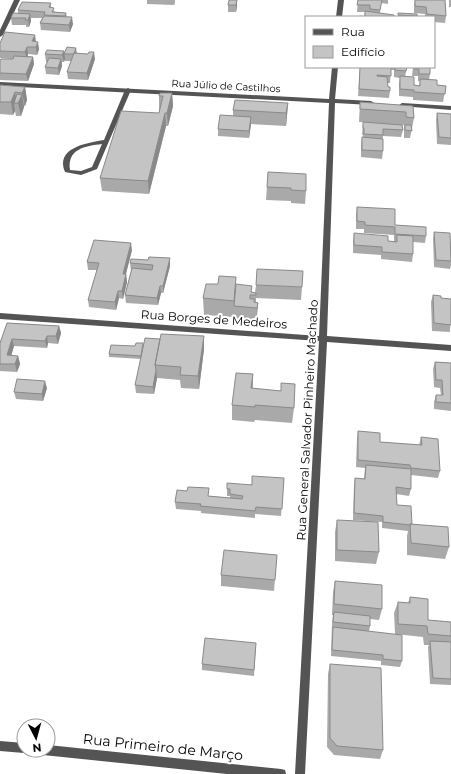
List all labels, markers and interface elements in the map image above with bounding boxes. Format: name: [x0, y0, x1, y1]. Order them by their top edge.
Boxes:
legend: [305, 16, 435, 68]
text: Rua: [341, 24, 365, 39]
text: Edifício: [341, 44, 385, 59]
street label: Rua Júlio de Castilhos: [171, 77, 281, 95]
street label: Rua General Salvador Pinheiro Machado: [293, 299, 321, 541]
street label: Rua Borges de Medeiros: [140, 306, 288, 332]
north arrow: [16, 718, 56, 758]
street label: Rua Primeiro de Março: [82, 730, 244, 764]
text: N: [32, 741, 42, 755]

